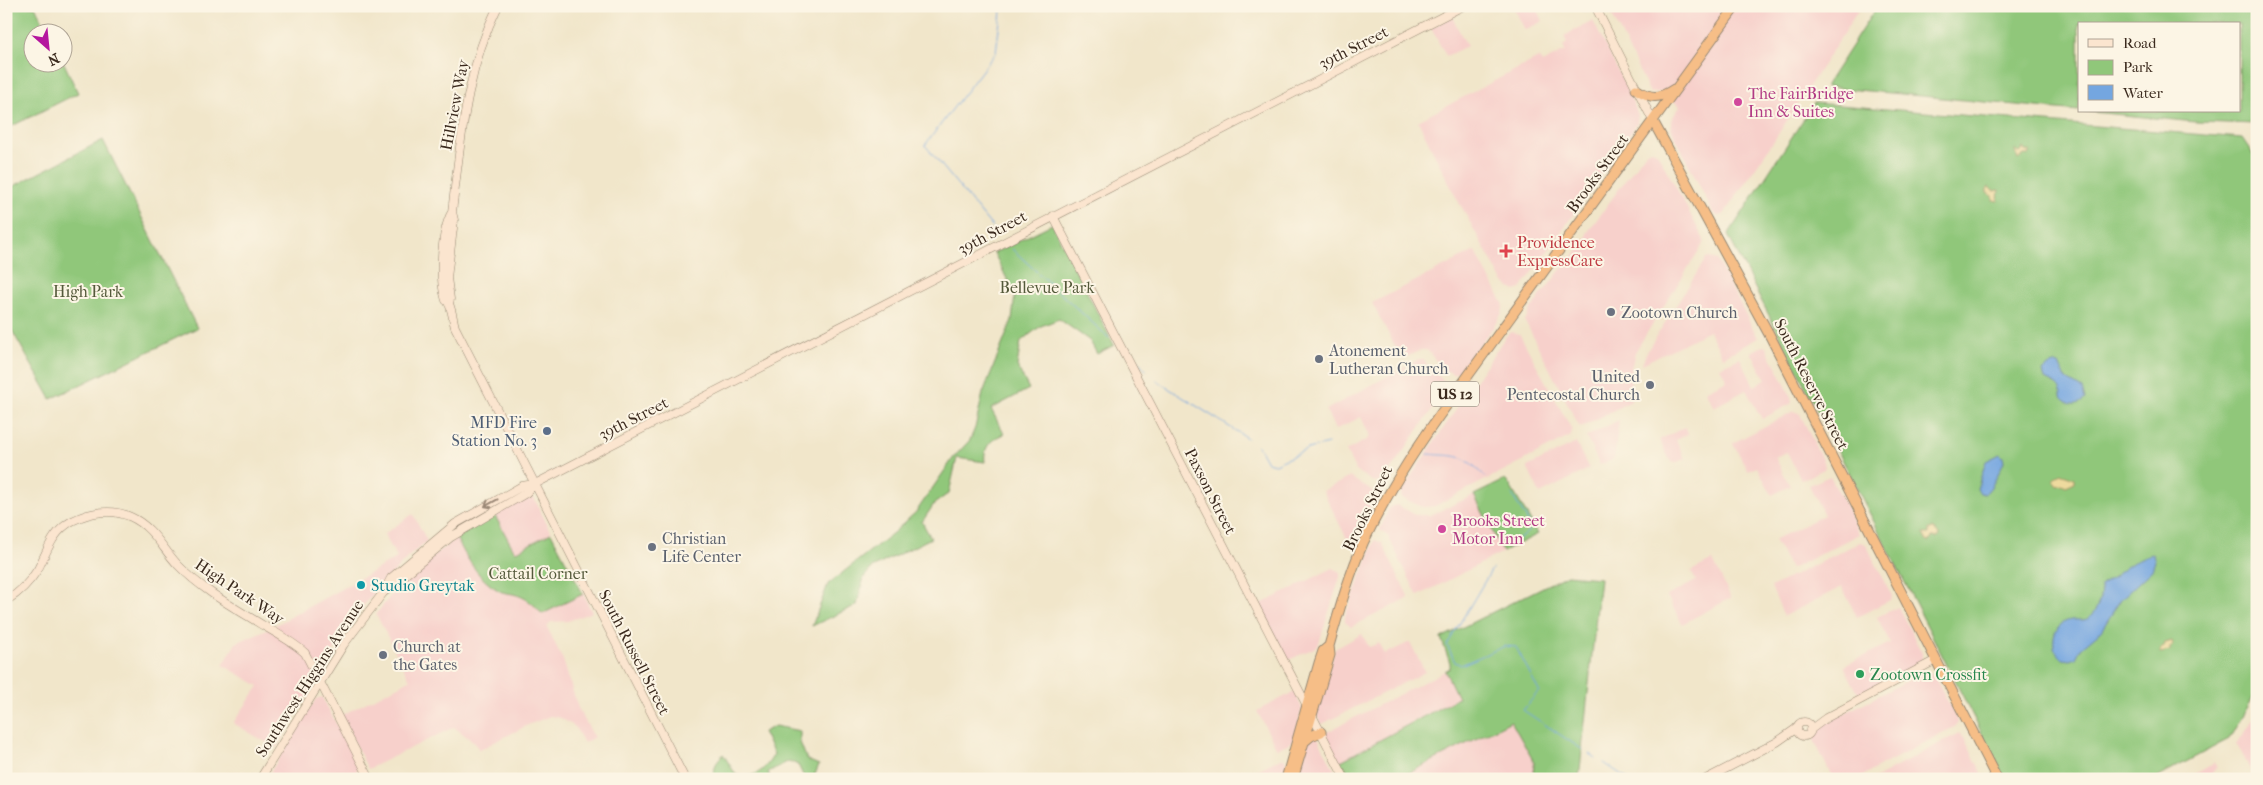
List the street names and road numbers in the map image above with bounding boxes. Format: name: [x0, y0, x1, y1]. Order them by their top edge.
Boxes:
street label: 39th Street: [1315, 22, 1391, 73]
street label: Hillview Way: [436, 58, 473, 152]
street label: Brooks Street: [1562, 130, 1633, 216]
street label: 39th Street: [955, 206, 1030, 259]
street label: South Reserve Street: [1770, 316, 1853, 453]
road number: US 12: [1431, 382, 1479, 406]
street label: 39th Street: [595, 393, 671, 444]
street label: Paxson Street: [1181, 445, 1241, 538]
street label: Brooks Street: [1339, 462, 1396, 554]
street label: High Park Way: [191, 555, 288, 629]
street label: South Russell Street: [595, 586, 674, 718]
street label: Southwest Higgins Avenue: [251, 596, 367, 760]

